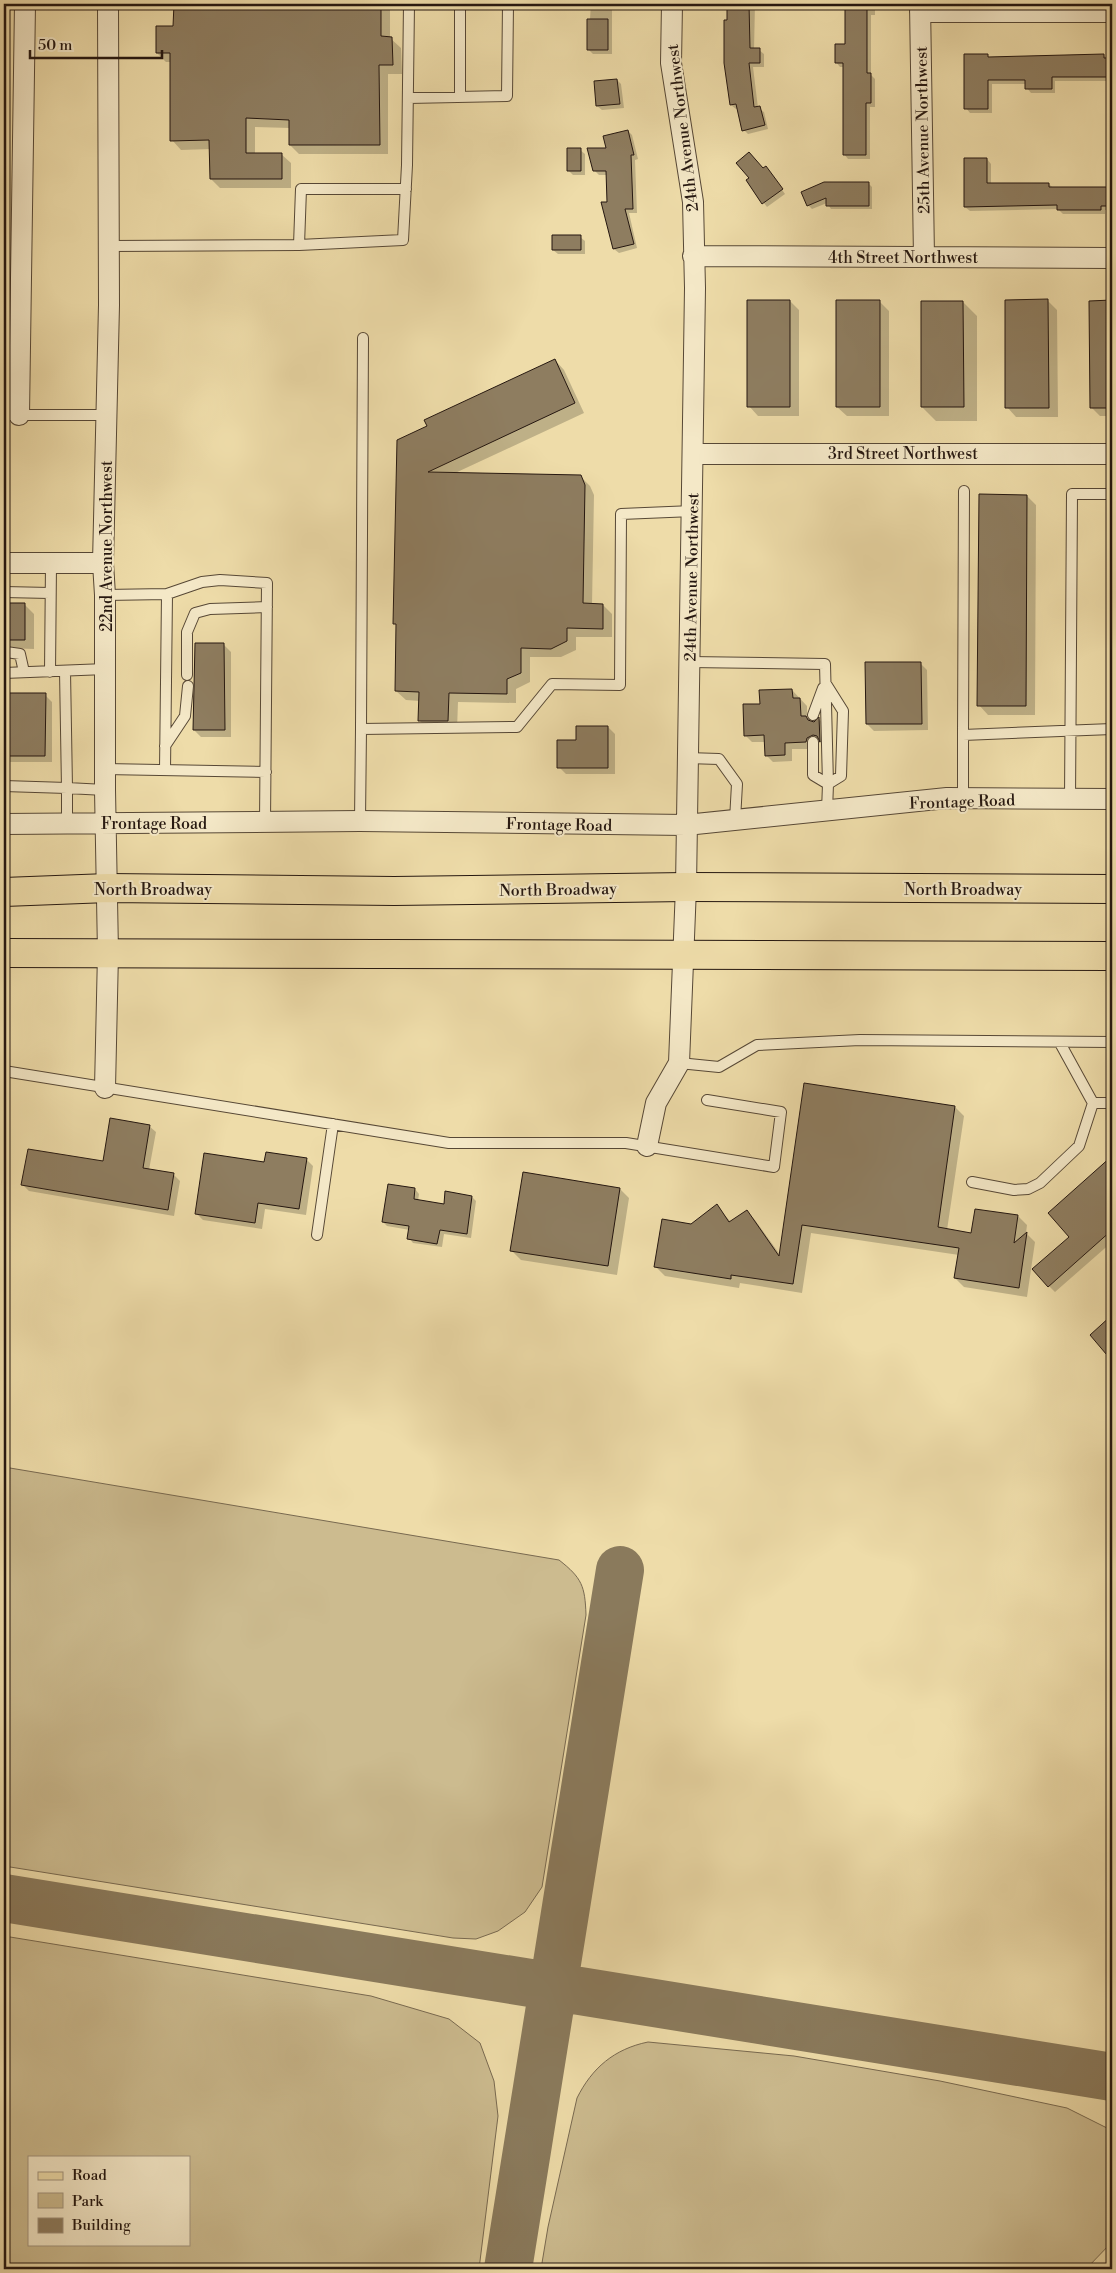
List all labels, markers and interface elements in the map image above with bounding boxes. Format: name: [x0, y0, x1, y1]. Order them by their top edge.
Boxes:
scale bar: [30, 28, 162, 60]
text: 50 m: [38, 36, 72, 55]
street label: 24th Avenue Northwest: [663, 43, 703, 213]
street label: 25th Avenue Northwest: [912, 46, 934, 214]
street label: 4th Street Northwest: [828, 248, 978, 268]
street label: 3rd Street Northwest: [828, 444, 978, 464]
street label: 22nd Avenue Northwest: [97, 460, 117, 632]
street label: 24th Avenue Northwest: [681, 492, 703, 662]
street label: Frontage Road: [909, 790, 1015, 814]
street label: Frontage Road: [101, 814, 207, 834]
street label: Frontage Road: [506, 814, 612, 836]
street label: North Broadway: [499, 879, 617, 901]
street label: North Broadway: [94, 880, 212, 900]
street label: North Broadway: [904, 880, 1022, 900]
legend: [28, 2156, 190, 2246]
text: Road: [72, 2166, 107, 2185]
text: Park: [72, 2192, 104, 2211]
text: Building: [71, 2216, 131, 2235]

